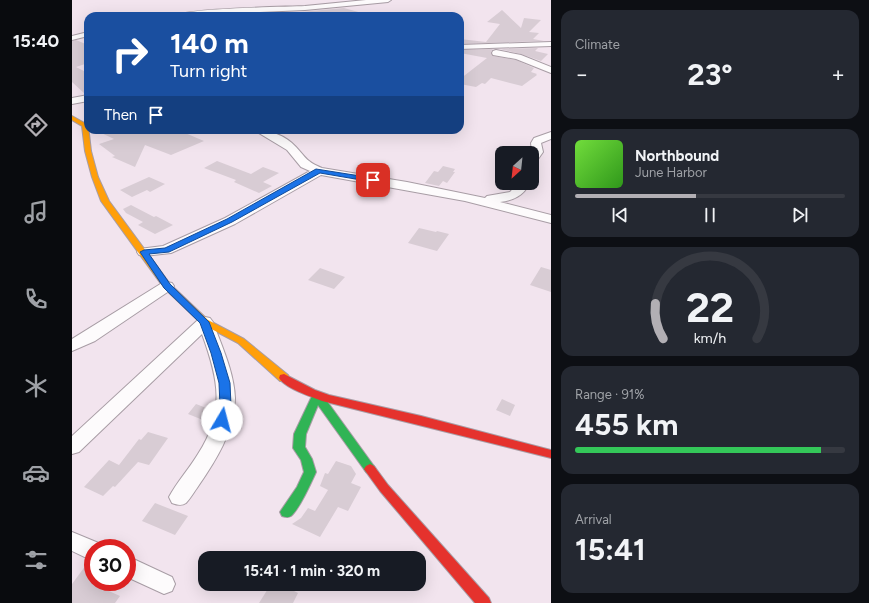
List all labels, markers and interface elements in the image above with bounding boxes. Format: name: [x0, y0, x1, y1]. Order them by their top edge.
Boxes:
text: 140 m: [170, 26, 249, 60]
icon: right: [104, 28, 156, 80]
text: 15:40: [13, 30, 59, 52]
text: Climate: [575, 37, 620, 52]
text: 23°: [687, 56, 733, 93]
text: Turn right: [170, 60, 247, 82]
text: −: [575, 61, 589, 88]
text: +: [831, 61, 845, 88]
icon: arrive: [145, 104, 167, 126]
text: Then: [104, 106, 137, 124]
icon: directions: [22, 111, 50, 139]
north arrow: [495, 146, 539, 190]
map controls: [495, 146, 539, 190]
text: Northbound: [635, 147, 719, 165]
pin: [356, 163, 390, 197]
text: June Harbor: [635, 165, 707, 180]
icon: arrive: [362, 169, 384, 191]
icon: music: [22, 198, 50, 226]
icon: previous: [609, 204, 631, 226]
icon: pause: [699, 204, 721, 226]
icon: next: [789, 204, 811, 226]
text: 22: [686, 282, 734, 332]
icon: phone: [22, 285, 50, 313]
text: km/h: [694, 329, 726, 347]
icon: climate: [22, 372, 50, 400]
text: Range · 91%: [575, 387, 644, 402]
position arrow: [201, 399, 243, 441]
text: 455 km: [575, 406, 678, 443]
icon: car: [22, 459, 50, 487]
text: Arrival: [575, 512, 612, 527]
text: 15:41: [575, 531, 646, 568]
speed limit sign: 30: [84, 539, 136, 591]
icon: filters: [22, 546, 50, 574]
text: 15:41 · 1 min · 320 m: [244, 562, 380, 580]

